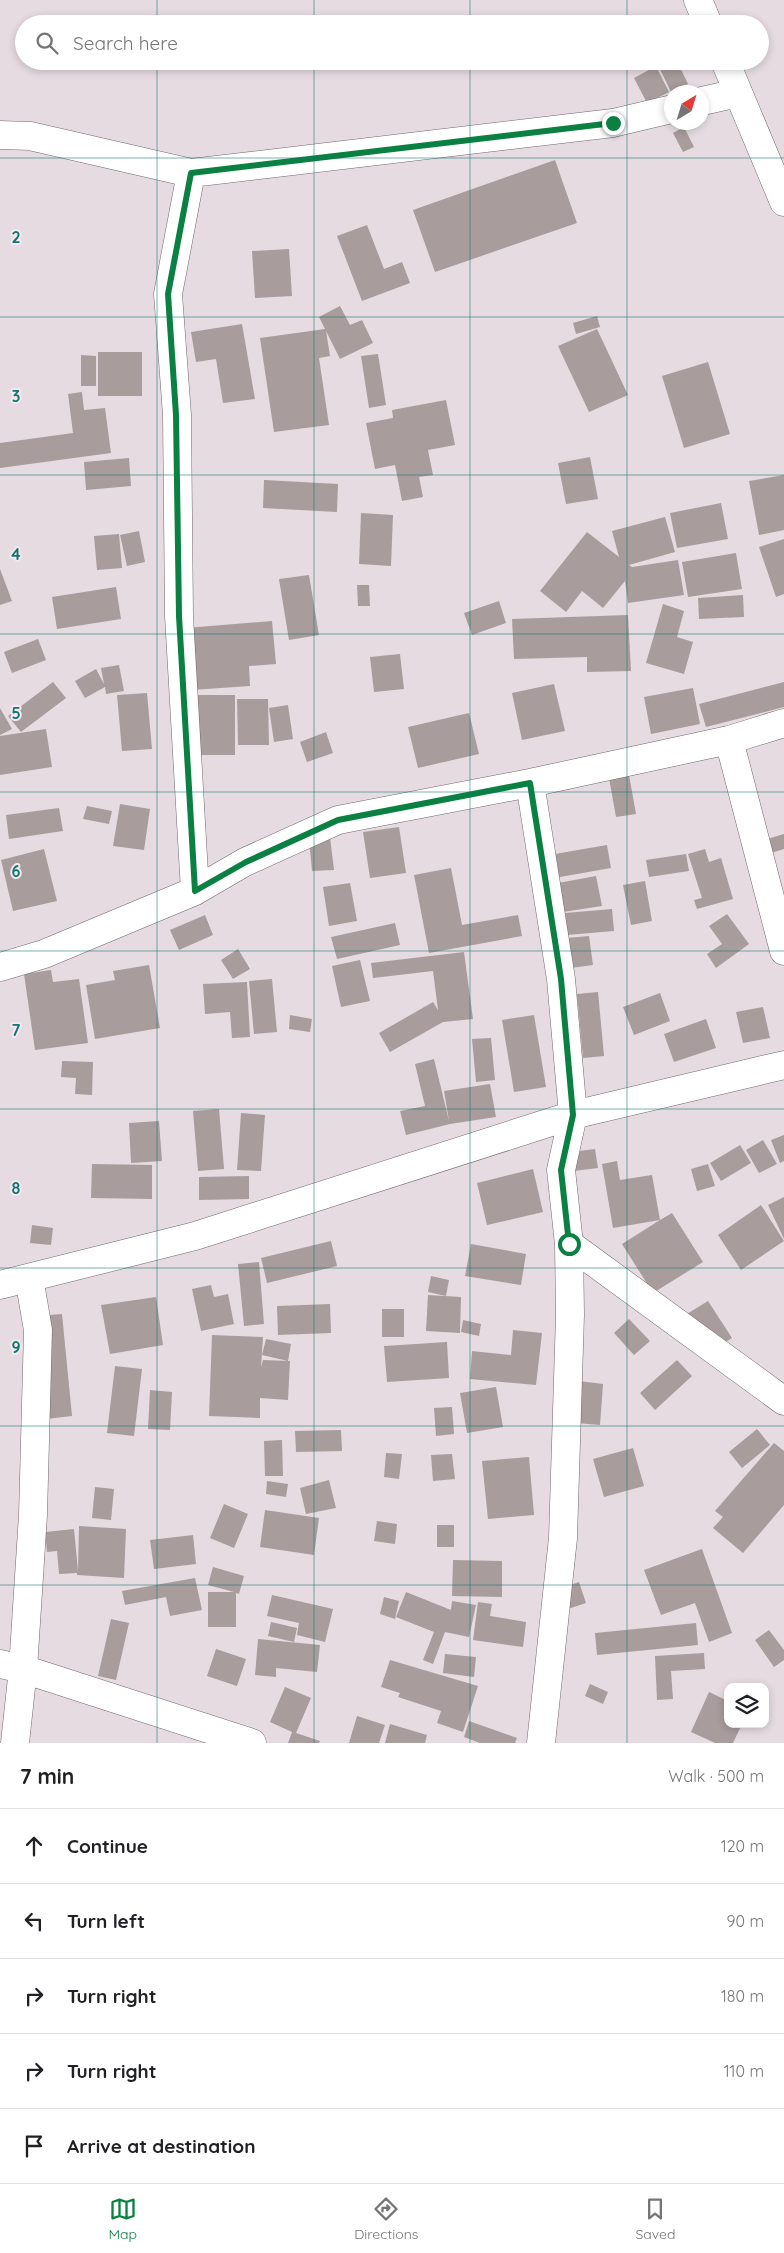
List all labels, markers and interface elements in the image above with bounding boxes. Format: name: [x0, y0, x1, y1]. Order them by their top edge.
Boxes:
search box: [15, 15, 769, 70]
icon: search: [33, 29, 61, 57]
text: Search here: [73, 31, 178, 55]
north arrow: [664, 85, 709, 130]
route end: [602, 112, 625, 135]
text: 2: [11, 227, 21, 247]
text: 3: [12, 386, 20, 406]
text: 4: [11, 544, 21, 564]
text: 5: [11, 703, 21, 723]
text: 6: [12, 861, 21, 881]
text: 7: [12, 1020, 21, 1040]
text: 8: [12, 1178, 21, 1198]
route start: [558, 1233, 581, 1256]
text: 9: [11, 1337, 21, 1357]
map controls: [724, 1683, 769, 1728]
button: layers: [724, 1683, 769, 1728]
text: 7 min: [20, 1763, 74, 1789]
text: Walk · 500 m: [668, 1766, 764, 1786]
icon: ahead: [20, 1832, 48, 1860]
text: Continue: [67, 1834, 148, 1858]
text: 120 m: [721, 1836, 764, 1856]
icon: left: [20, 1907, 48, 1935]
text: Turn left: [67, 1909, 145, 1933]
text: 90 m: [727, 1911, 764, 1931]
icon: right: [20, 1982, 48, 2010]
text: Turn right: [67, 1984, 156, 2008]
text: 180 m: [721, 1986, 764, 2006]
icon: right: [20, 2057, 48, 2085]
text: Turn right: [67, 2059, 156, 2083]
text: 110 m: [724, 2061, 764, 2081]
icon: arrive: [20, 2132, 48, 2160]
text: Arrive at destination: [67, 2134, 256, 2158]
tab: Map: [109, 2195, 137, 2243]
tab: Directions: [354, 2195, 418, 2243]
tab: Saved: [635, 2195, 675, 2243]

